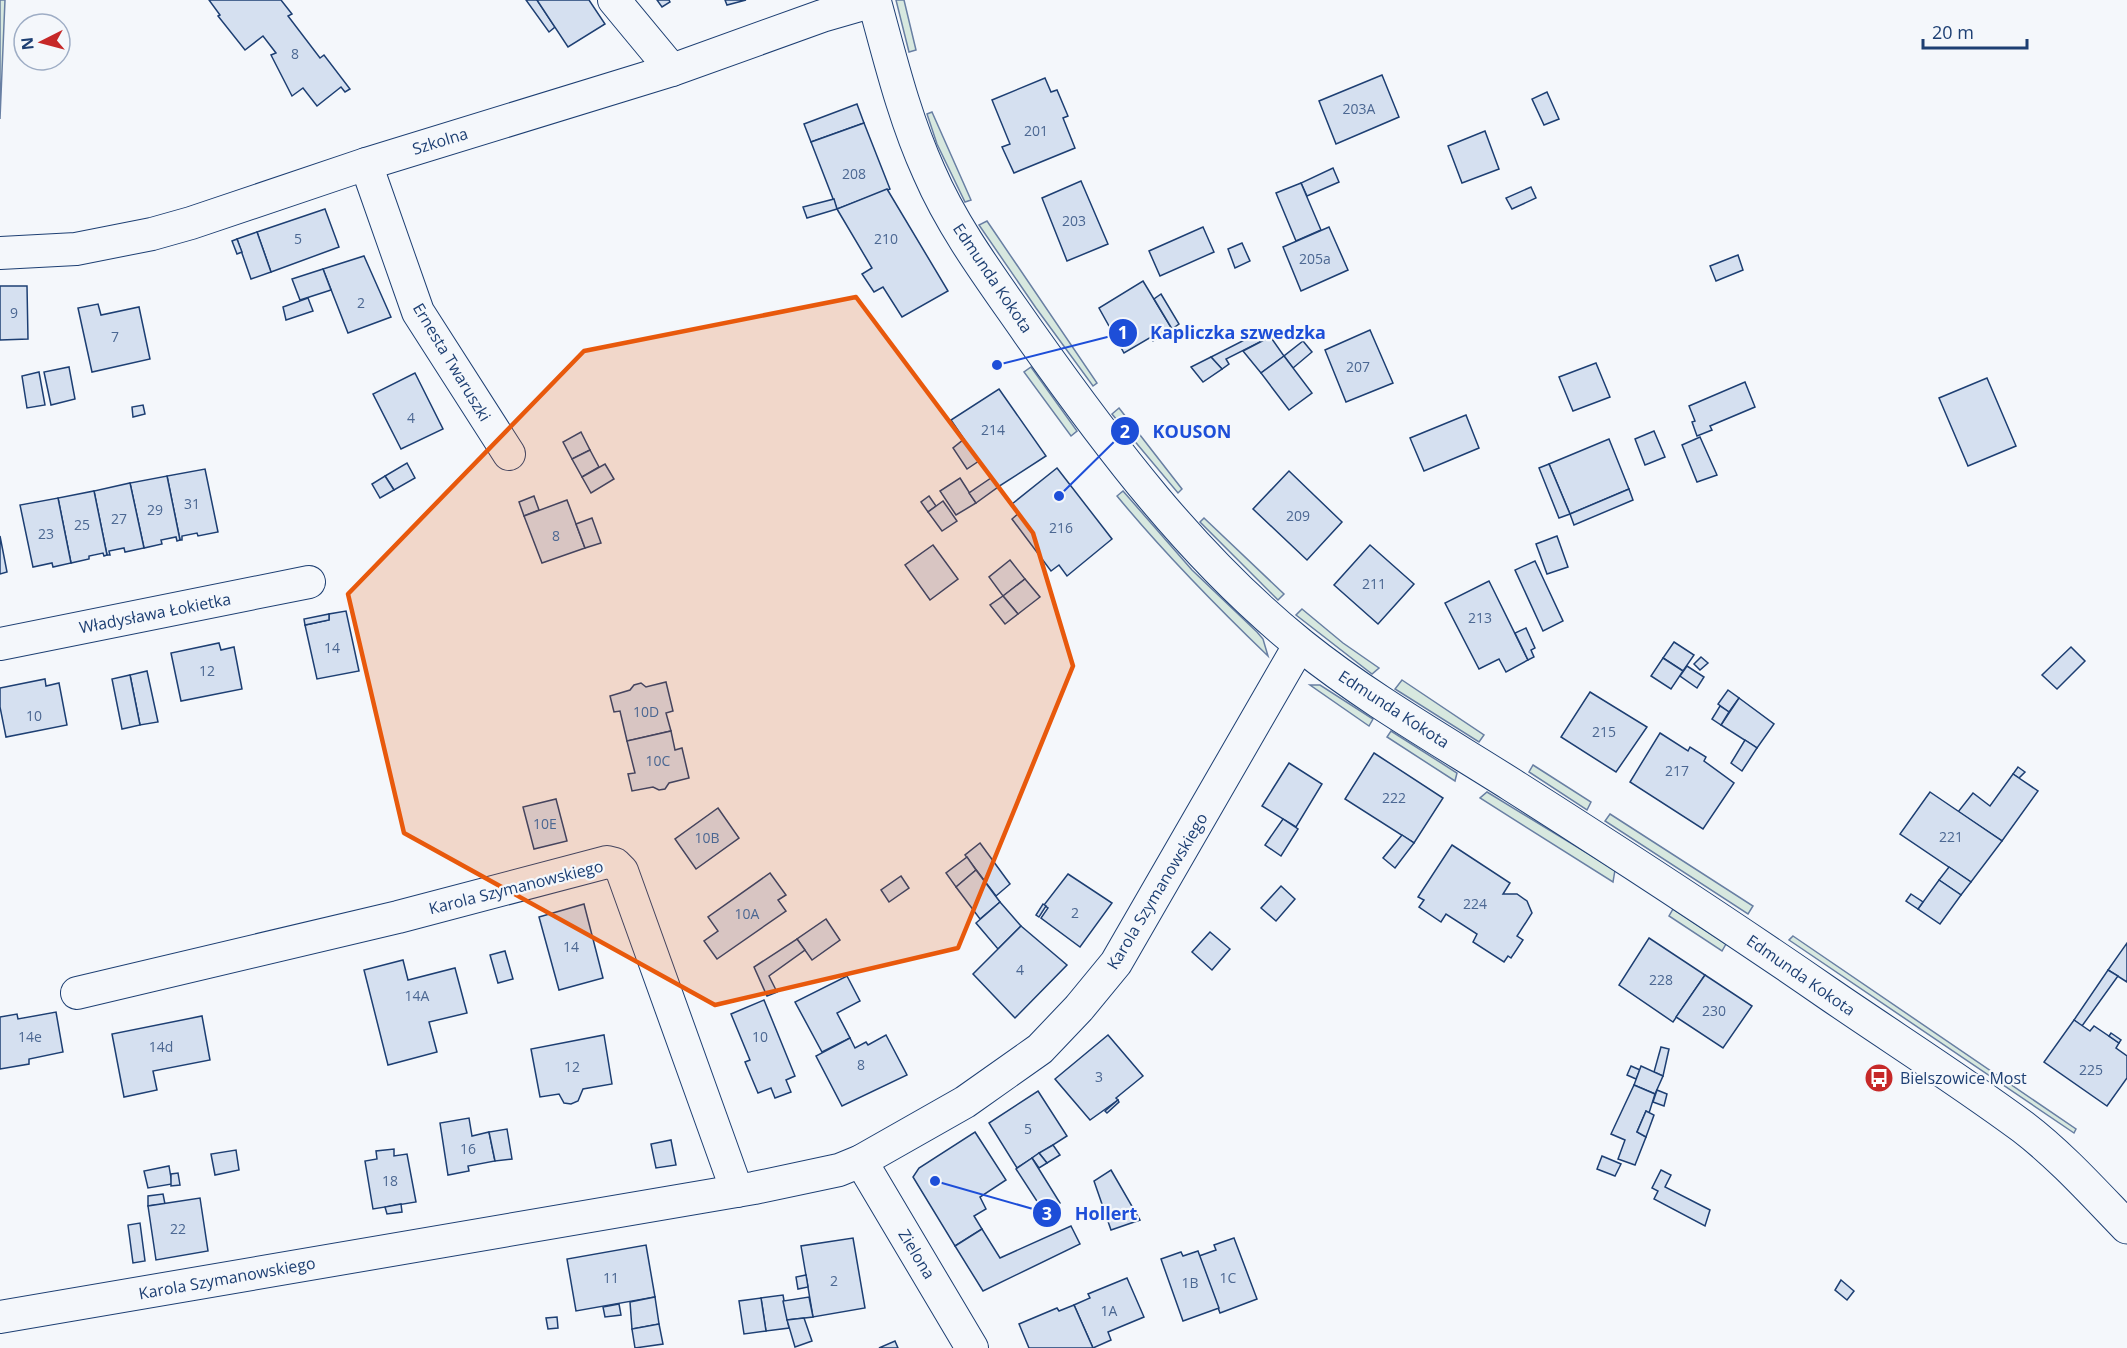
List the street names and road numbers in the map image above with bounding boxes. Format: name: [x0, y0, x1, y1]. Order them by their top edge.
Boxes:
street label: Szkolna: [410, 122, 470, 160]
street label: Edmunda Kokota: [948, 219, 1038, 337]
street label: Ernesta Twaruszki: [408, 299, 496, 425]
street label: Władysława Łokietka: [77, 588, 233, 638]
street label: Edmunda Kokota: [1334, 665, 1454, 753]
street label: Karola Szymanowskiego: [1101, 809, 1213, 973]
street label: Karola Szymanowskiego: [426, 855, 606, 919]
street label: Edmunda Kokota: [1742, 929, 1860, 1021]
street label: Zielona: [894, 1225, 940, 1283]
street label: Karola Szymanowskiego: [137, 1252, 317, 1304]

